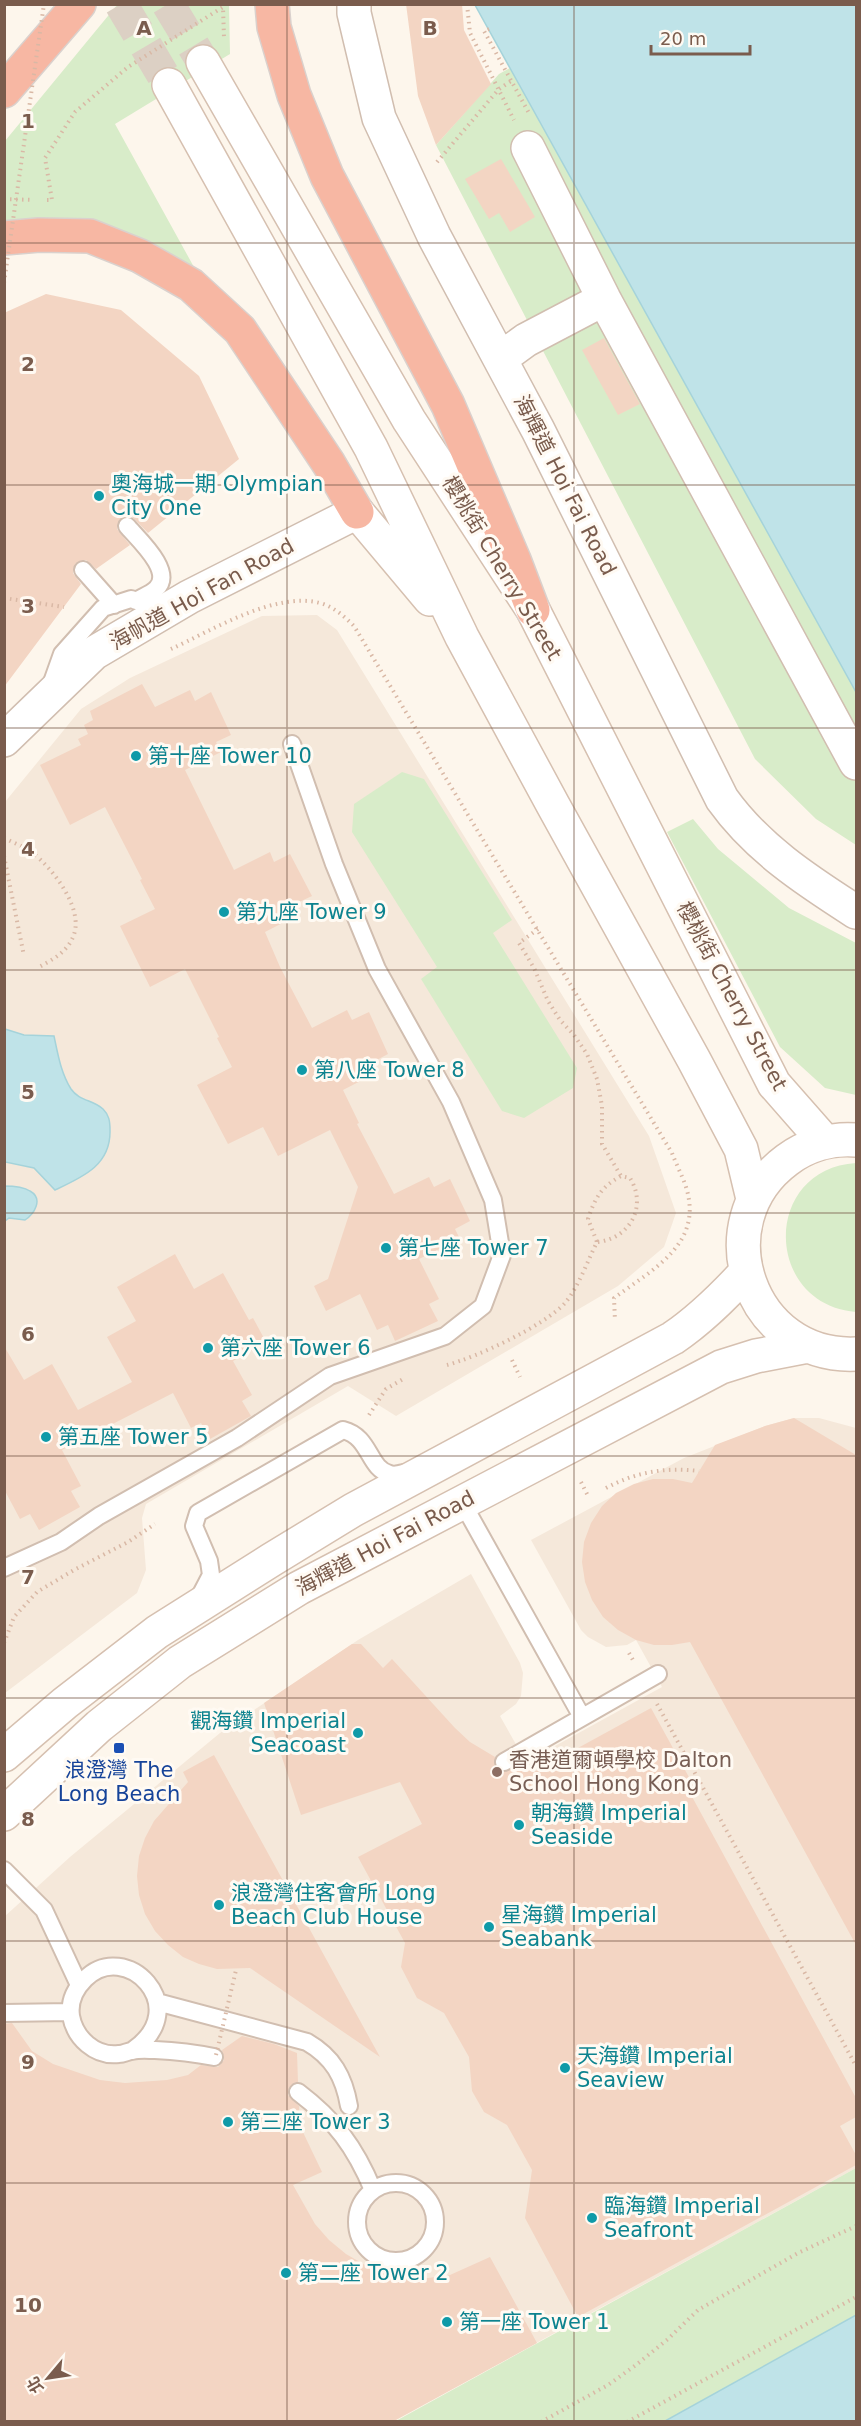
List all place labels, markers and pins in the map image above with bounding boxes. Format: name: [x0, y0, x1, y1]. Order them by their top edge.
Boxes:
place label: 奧海城一期 Olympian City One: [111, 472, 323, 520]
marker: 奧海城一期 Olympian City One: [92, 489, 106, 503]
place label: 第十座 Tower 10: [148, 744, 312, 768]
marker: 第十座 Tower 10: [129, 749, 143, 763]
place label: 第九座 Tower 9: [236, 900, 387, 924]
marker: 第九座 Tower 9: [217, 905, 231, 919]
place label: 第八座 Tower 8: [314, 1058, 465, 1082]
marker: 第八座 Tower 8: [295, 1063, 309, 1077]
place label: 第七座 Tower 7: [398, 1236, 549, 1260]
marker: 第七座 Tower 7: [379, 1241, 393, 1255]
place label: 第六座 Tower 6: [220, 1336, 371, 1360]
marker: 第六座 Tower 6: [201, 1341, 215, 1355]
place label: 第五座 Tower 5: [58, 1425, 209, 1449]
marker: 第五座 Tower 5: [39, 1430, 53, 1444]
place label: 觀海鑽 Imperial Seacoast: [190, 1709, 346, 1757]
marker: 觀海鑽 Imperial Seacoast: [351, 1726, 365, 1740]
marker: 浪澄灣 The Long Beach: [112, 1741, 126, 1755]
place label: 香港道爾頓學校 Dalton School Hong Kong: [509, 1748, 732, 1796]
place label: 浪澄灣 The Long Beach: [58, 1758, 180, 1806]
marker: 香港道爾頓學校 Dalton School Hong Kong: [490, 1765, 504, 1779]
place label: 朝海鑽 Imperial Seaside: [531, 1801, 687, 1849]
marker: 朝海鑽 Imperial Seaside: [512, 1818, 526, 1832]
place label: 浪澄灣住客會所 Long Beach Club House: [231, 1881, 436, 1929]
marker: 浪澄灣住客會所 Long Beach Club House: [212, 1898, 226, 1912]
place label: 星海鑽 Imperial Seabank: [501, 1903, 657, 1951]
marker: 星海鑽 Imperial Seabank: [482, 1920, 496, 1934]
place label: 天海鑽 Imperial Seaview: [577, 2044, 733, 2092]
marker: 天海鑽 Imperial Seaview: [558, 2061, 572, 2075]
place label: 第三座 Tower 3: [240, 2110, 391, 2134]
marker: 第三座 Tower 3: [221, 2115, 235, 2129]
place label: 臨海鑽 Imperial Seafront: [604, 2194, 760, 2242]
marker: 臨海鑽 Imperial Seafront: [585, 2211, 599, 2225]
place label: 第二座 Tower 2: [298, 2261, 449, 2285]
marker: 第二座 Tower 2: [279, 2266, 293, 2280]
place label: 第一座 Tower 1: [459, 2310, 610, 2334]
marker: 第一座 Tower 1: [440, 2315, 454, 2329]

